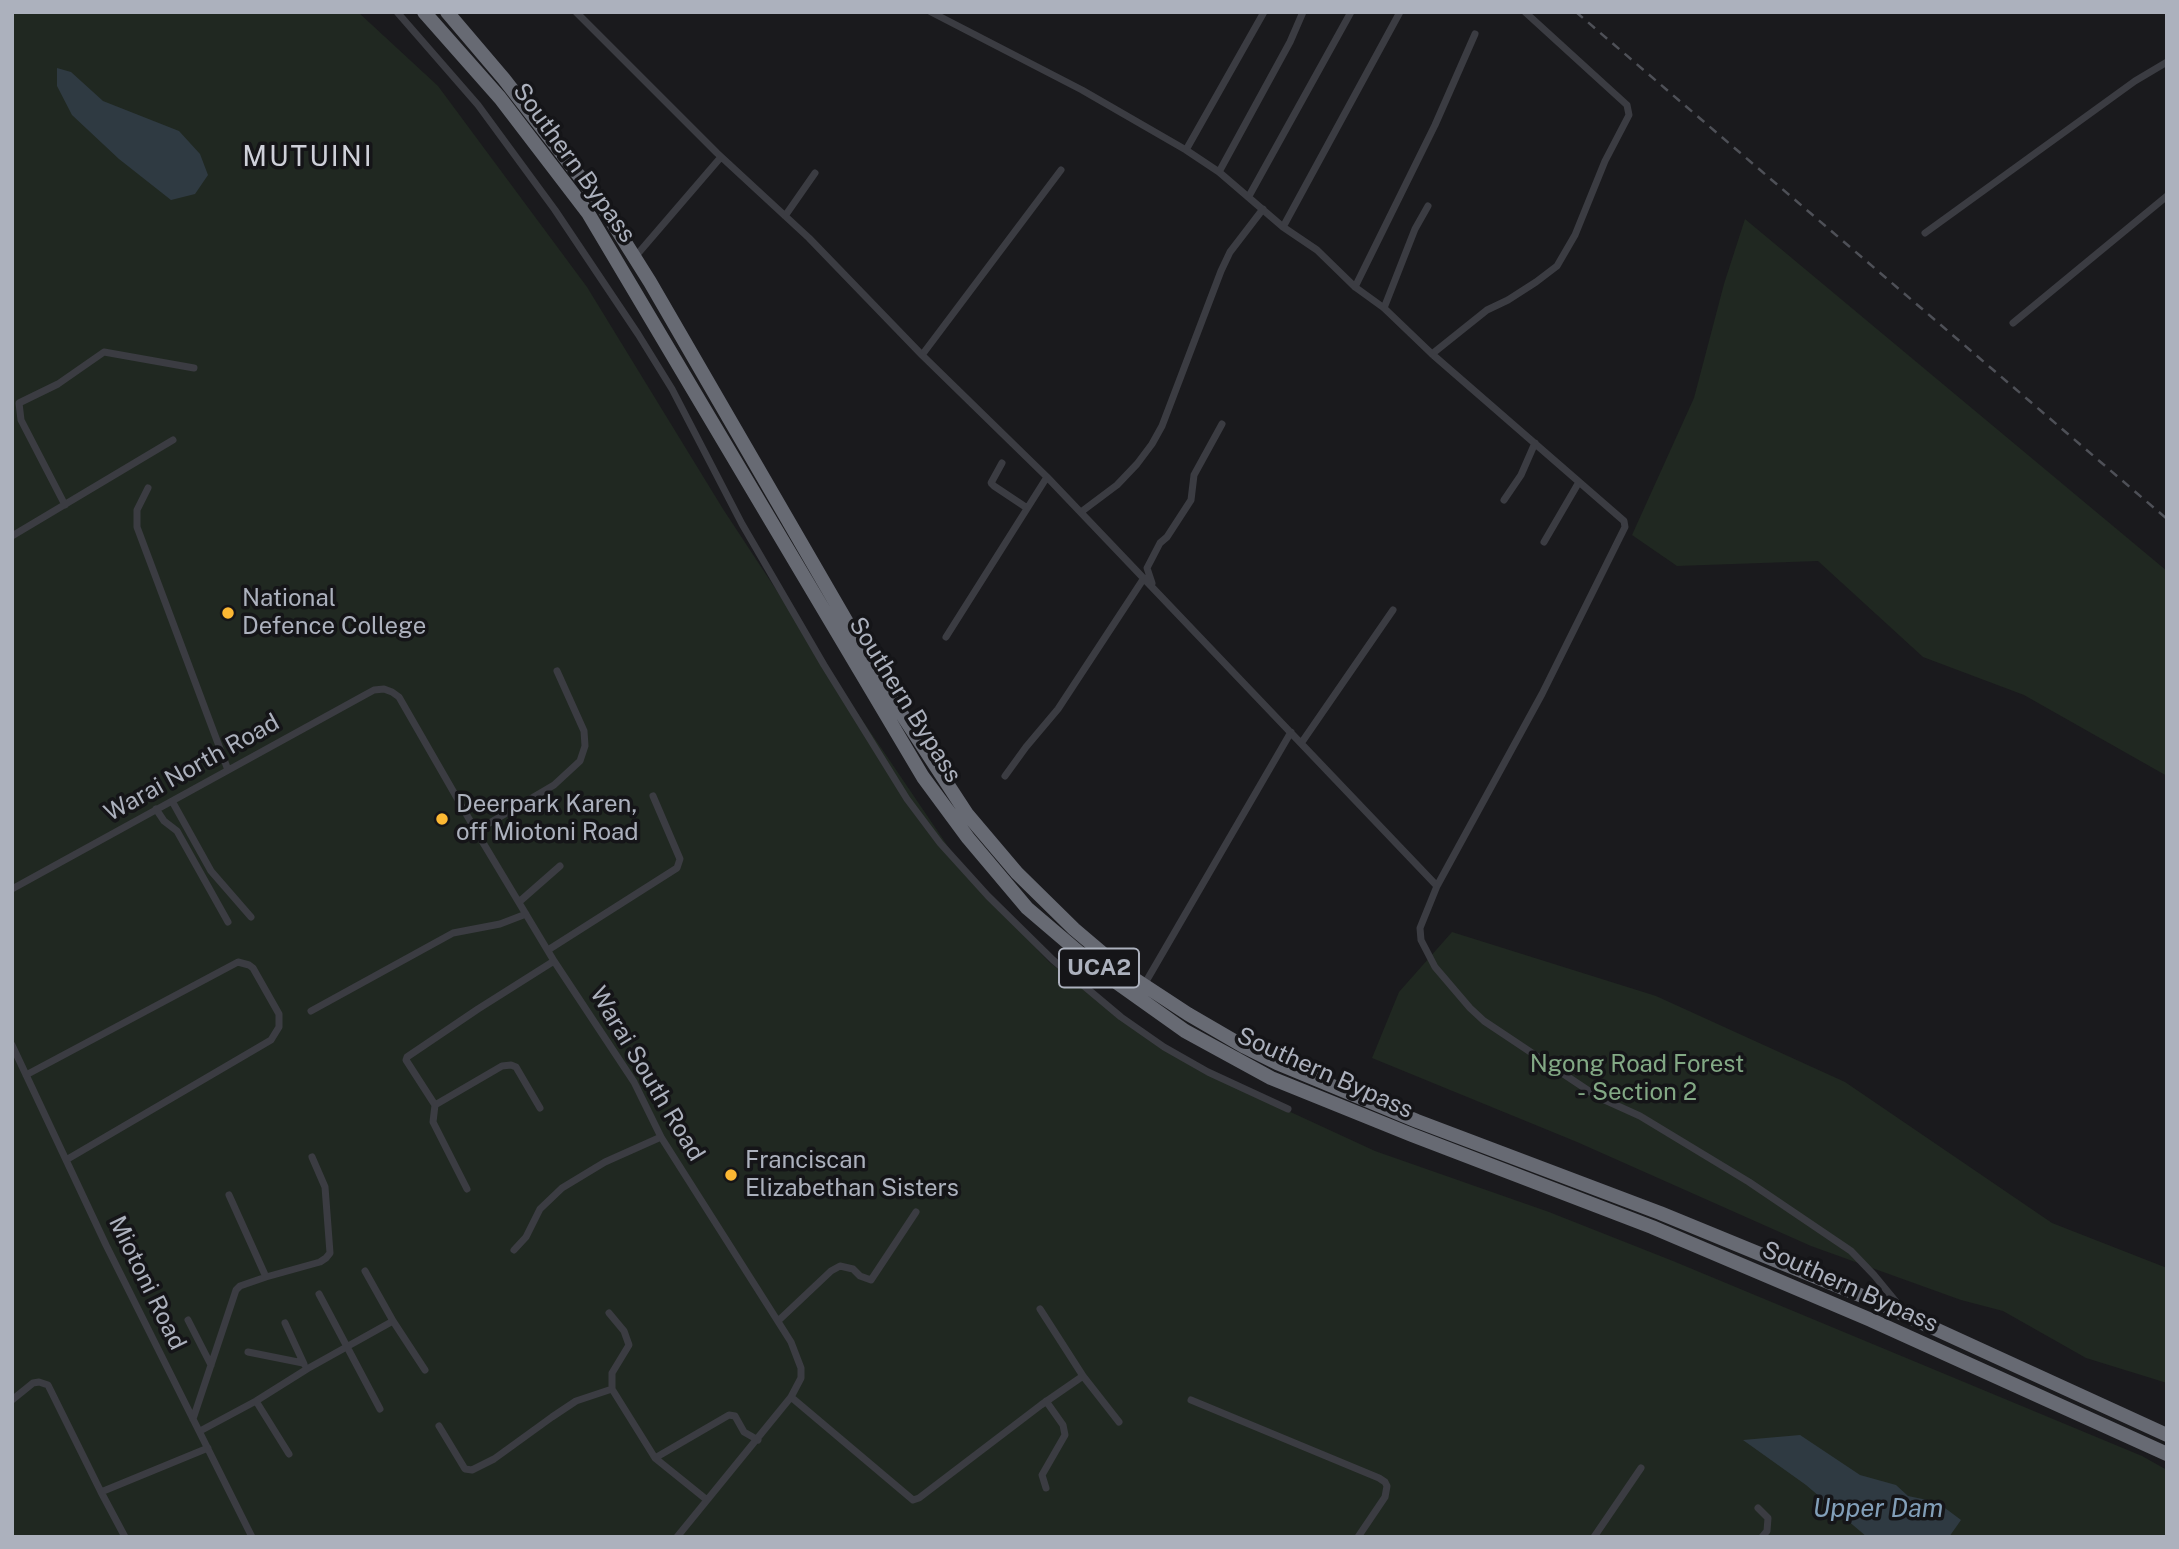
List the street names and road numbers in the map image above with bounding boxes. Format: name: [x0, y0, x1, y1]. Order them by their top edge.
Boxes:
street label: Southern Bypass: [507, 78, 641, 248]
street label: Southern Bypass: [843, 612, 967, 788]
street label: Warai North Road: [100, 708, 284, 828]
road number: UCA2: [1059, 948, 1139, 987]
street label: Warai South Road: [584, 982, 710, 1166]
street label: Southern Bypass: [1232, 1021, 1418, 1125]
street label: Miotoni Road: [102, 1211, 192, 1355]
street label: Southern Bypass: [1757, 1235, 1943, 1339]

